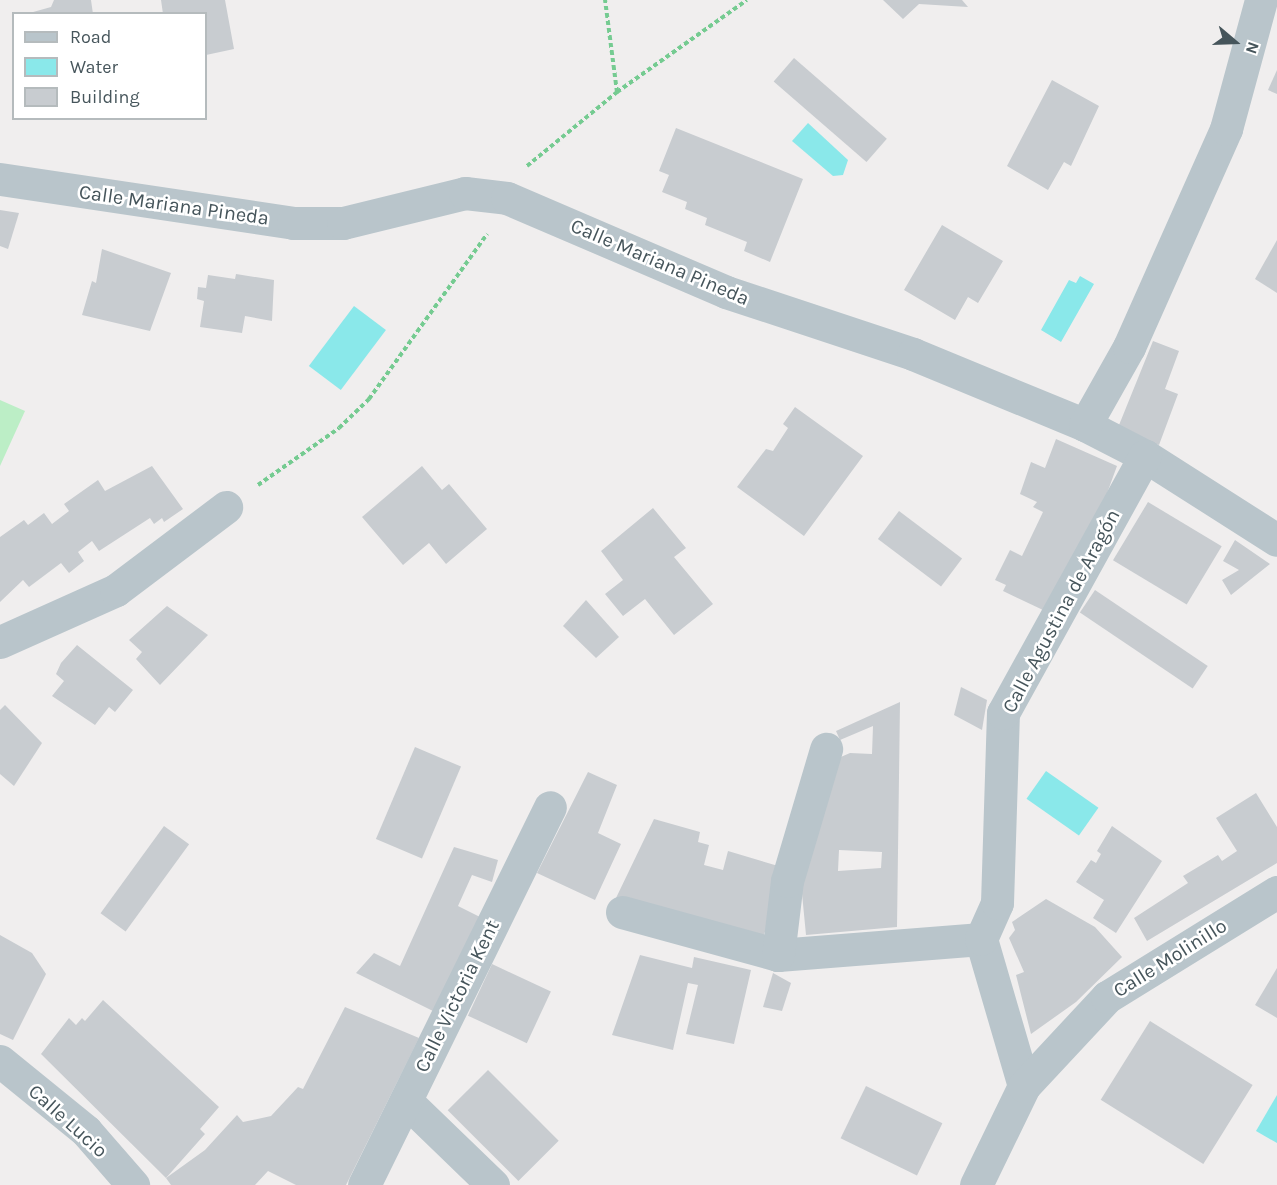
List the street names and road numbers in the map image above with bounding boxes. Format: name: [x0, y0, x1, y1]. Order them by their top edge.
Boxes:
street label: Calle Mariana Pineda: [77, 180, 271, 230]
street label: Calle Mariana Pineda: [567, 214, 753, 310]
street label: Calle Agustina de Aragón: [997, 505, 1125, 717]
street label: Calle Molinillo: [1109, 914, 1231, 1002]
street label: Calle Victoria Kent: [410, 916, 504, 1076]
street label: Calle Lucio: [23, 1079, 113, 1163]

